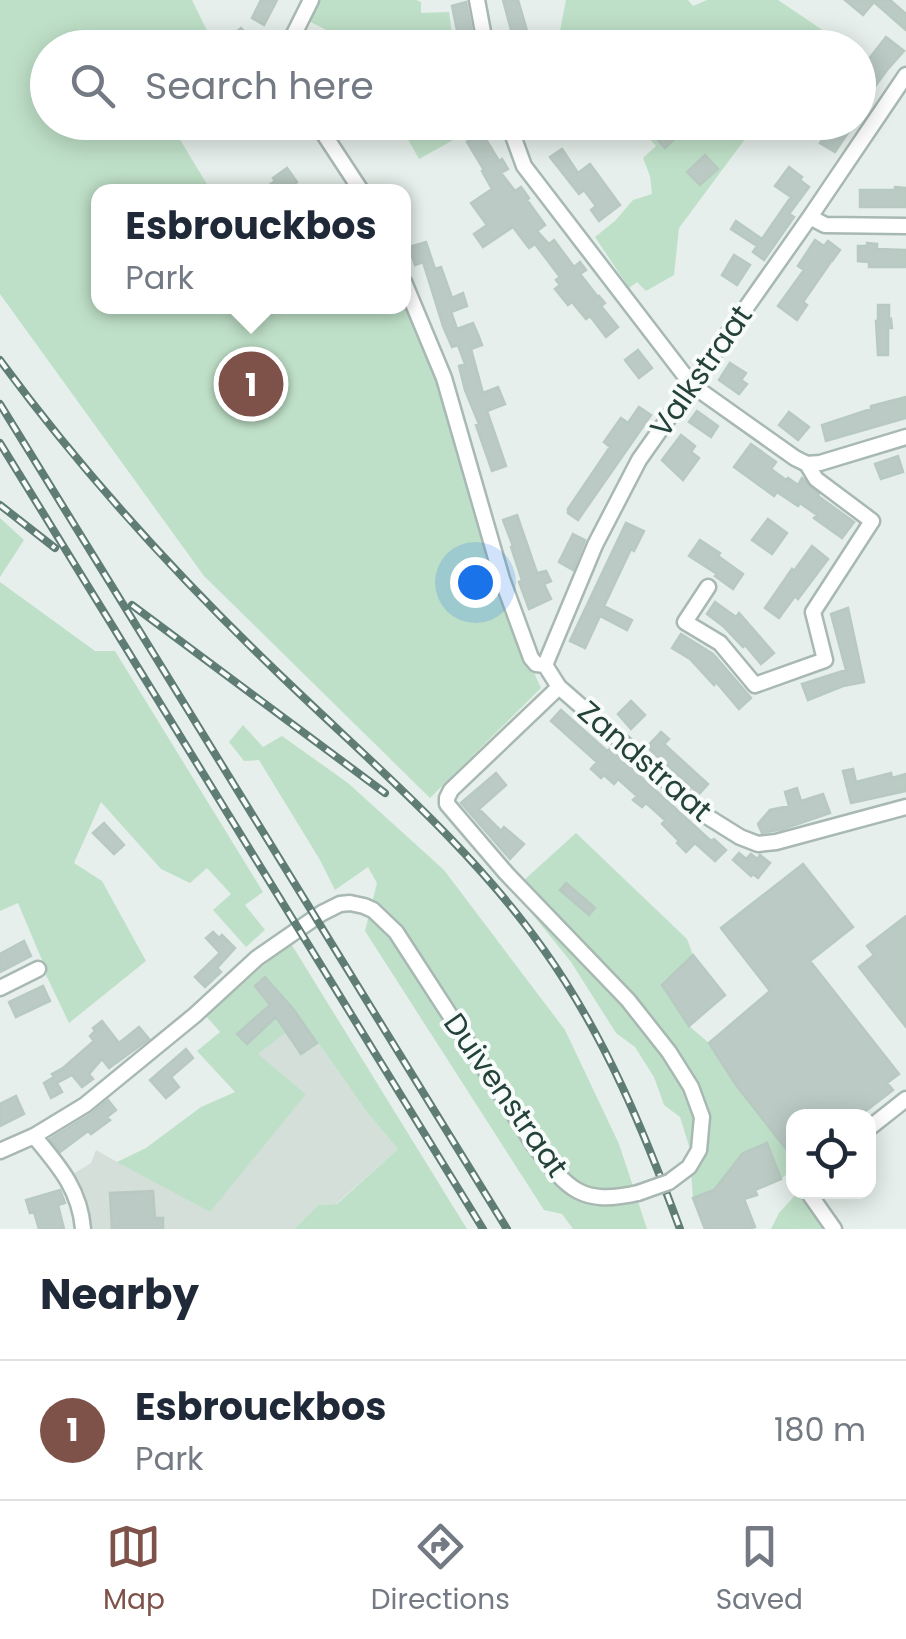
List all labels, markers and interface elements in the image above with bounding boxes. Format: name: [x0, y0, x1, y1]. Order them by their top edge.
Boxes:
search box: [30, 30, 876, 140]
icon: search: [65, 58, 120, 113]
text: Search here: [145, 59, 374, 112]
popup: [91, 184, 411, 314]
text: Esbrouckbos: [125, 199, 377, 252]
text: Park: [125, 255, 194, 300]
street label: Valkstraat: [640, 296, 762, 446]
pin: 1: [218, 346, 284, 422]
your location: [450, 557, 501, 608]
street label: Zandstraat: [569, 691, 721, 831]
street label: Duivenstraat: [433, 1004, 579, 1186]
map controls: [786, 1109, 876, 1199]
button: locate: [786, 1109, 876, 1199]
text: Nearby: [40, 1265, 199, 1324]
text: Esbrouckbos: [135, 1380, 386, 1433]
text: 1: [66, 1407, 79, 1452]
text: 180 m: [774, 1407, 866, 1452]
text: Park: [135, 1436, 204, 1481]
tab: Map: [103, 1519, 165, 1621]
tab: Directions: [371, 1519, 510, 1621]
tab: Saved: [716, 1519, 803, 1621]

